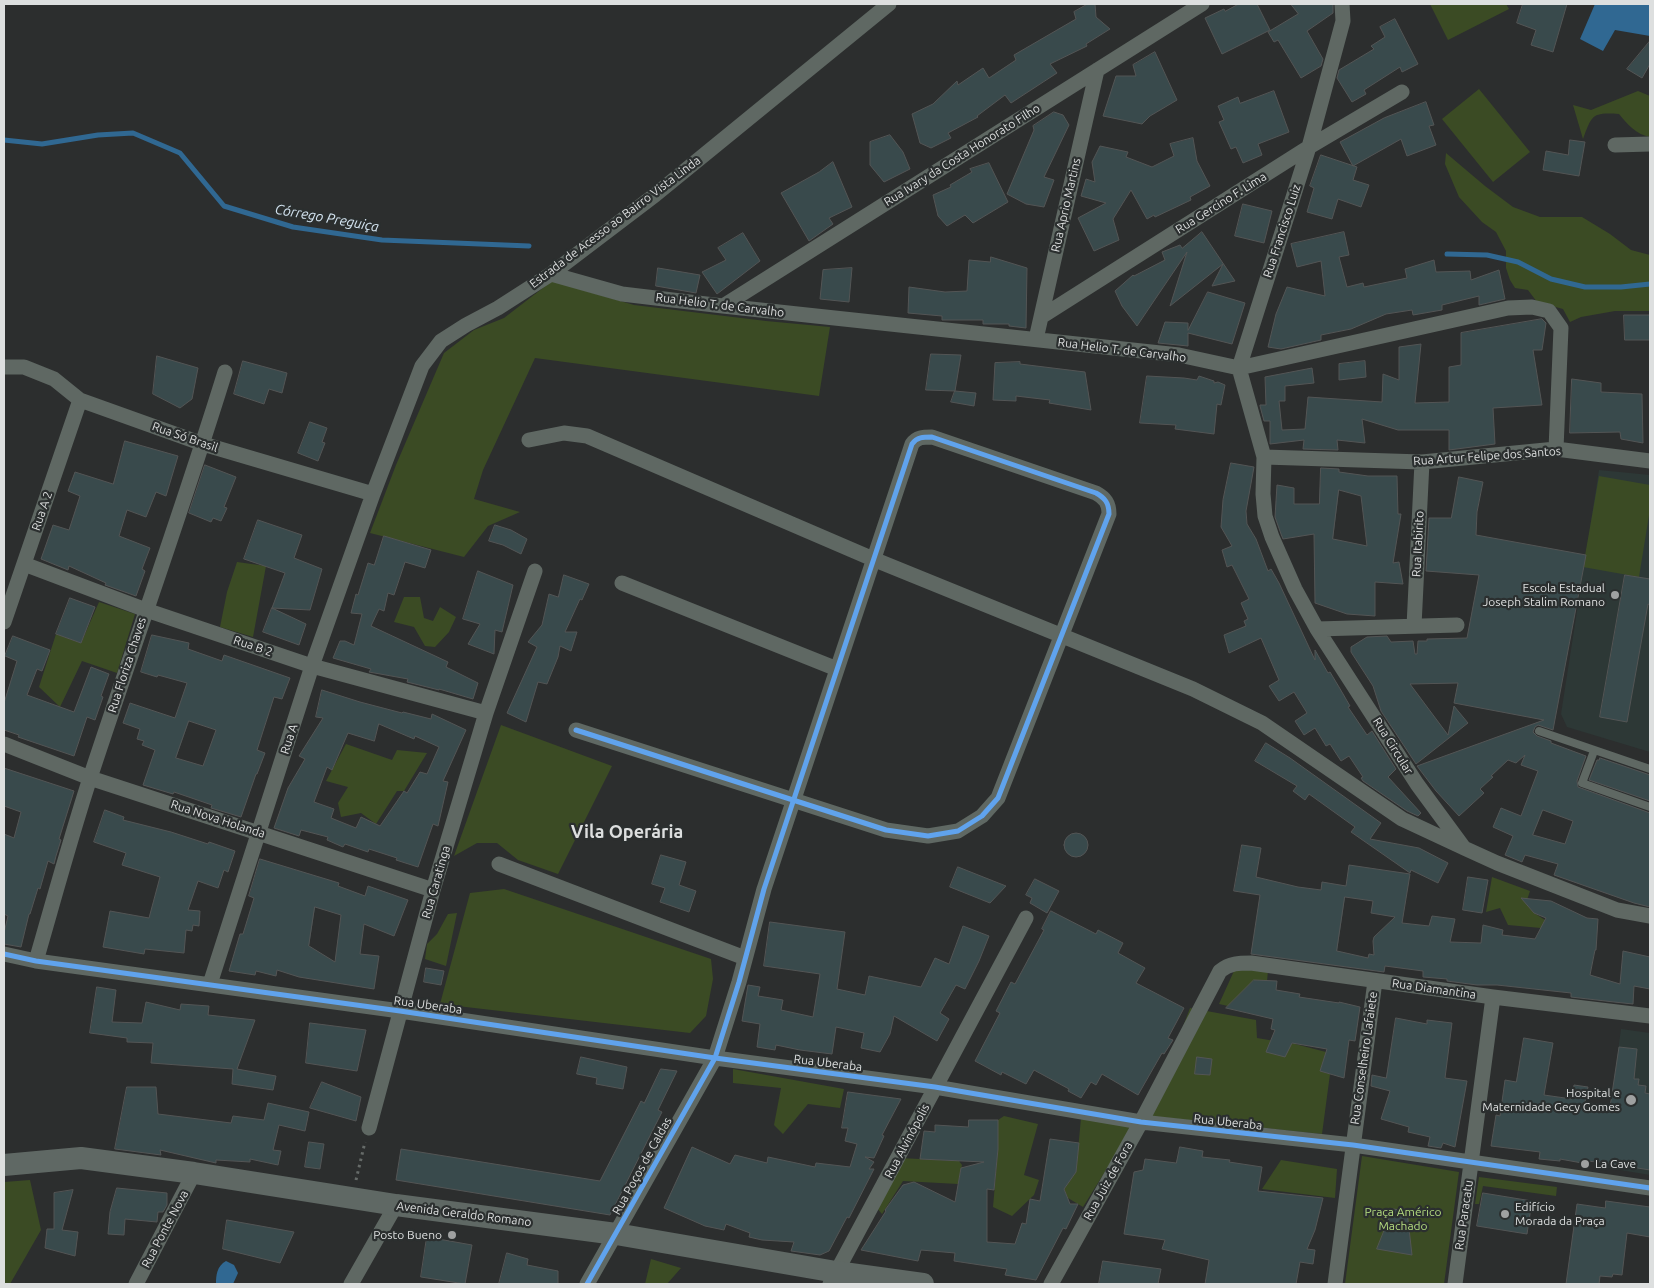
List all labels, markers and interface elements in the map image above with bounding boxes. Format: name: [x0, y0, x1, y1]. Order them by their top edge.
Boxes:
street label: Rua Ivary da Costa Honorato Filho: [881, 101, 1043, 209]
street label: Estrada de Acesso ao Bairro Vista Linda: [527, 153, 703, 291]
street label: Rua Aprio Martins: [1048, 157, 1084, 253]
street label: Rua Gercino F. Lima: [1173, 169, 1269, 237]
street label: Rua Francisco Luiz: [1260, 182, 1304, 280]
water label: Córrego Preguiça: [274, 201, 380, 235]
street label: Rua Helio T. de Carvalho: [655, 290, 785, 320]
street label: Rua Helio T. de Carvalho: [1057, 335, 1187, 365]
street label: Rua Só Brasil: [150, 419, 220, 455]
street label: Rua Artur Felipe dos Santos: [1413, 444, 1561, 468]
street label: Rua A 2: [29, 489, 55, 533]
street label: Rua Itabirito: [1409, 511, 1427, 577]
place label: Escola Estadual Joseph Stalim Romano: [1482, 581, 1605, 609]
marker: Escola Estadual Joseph Stalim Romano: [1609, 589, 1621, 601]
street label: Rua Floriza Chaves: [105, 615, 149, 715]
street label: Rua B 2: [232, 633, 274, 659]
street label: Rua Circular: [1370, 715, 1416, 777]
street label: Rua A: [277, 722, 301, 756]
street label: Rua Nova Holanda: [169, 797, 267, 841]
district label: Vila Operária: [571, 821, 683, 843]
street label: Rua Caratinga: [419, 844, 453, 920]
street label: Rua Diamantina: [1391, 976, 1477, 1002]
street label: Rua Conselheiro Lafaiete: [1348, 991, 1380, 1125]
street label: Rua Uberaba: [393, 993, 463, 1017]
street label: Rua Uberaba: [793, 1052, 863, 1074]
place label: Hospital e Maternidade Gecy Gomes: [1482, 1086, 1620, 1114]
marker: Hospital e Maternidade Gecy Gomes: [1624, 1093, 1638, 1107]
street label: Rua Alvinópolis: [881, 1101, 933, 1181]
street label: Rua Uberaba: [1193, 1111, 1263, 1133]
street label: Rua Poços de Caldas: [609, 1115, 675, 1217]
street label: Rua Juiz de Fora: [1080, 1139, 1136, 1223]
place label: La Cave: [1595, 1157, 1636, 1171]
marker: La Cave: [1579, 1158, 1591, 1170]
street label: Rua Paracatu: [1452, 1179, 1476, 1251]
street label: Rua Ponte Nova: [139, 1188, 191, 1270]
street label: Avenida Geraldo Romano: [396, 1199, 532, 1229]
place label: Edifício Morada da Praça: [1515, 1200, 1605, 1228]
park label: Praça Américo Machado: [1364, 1205, 1442, 1233]
marker: Edifício Morada da Praça: [1499, 1208, 1511, 1220]
place label: Posto Bueno: [373, 1228, 442, 1242]
marker: Posto Bueno: [446, 1229, 458, 1241]

